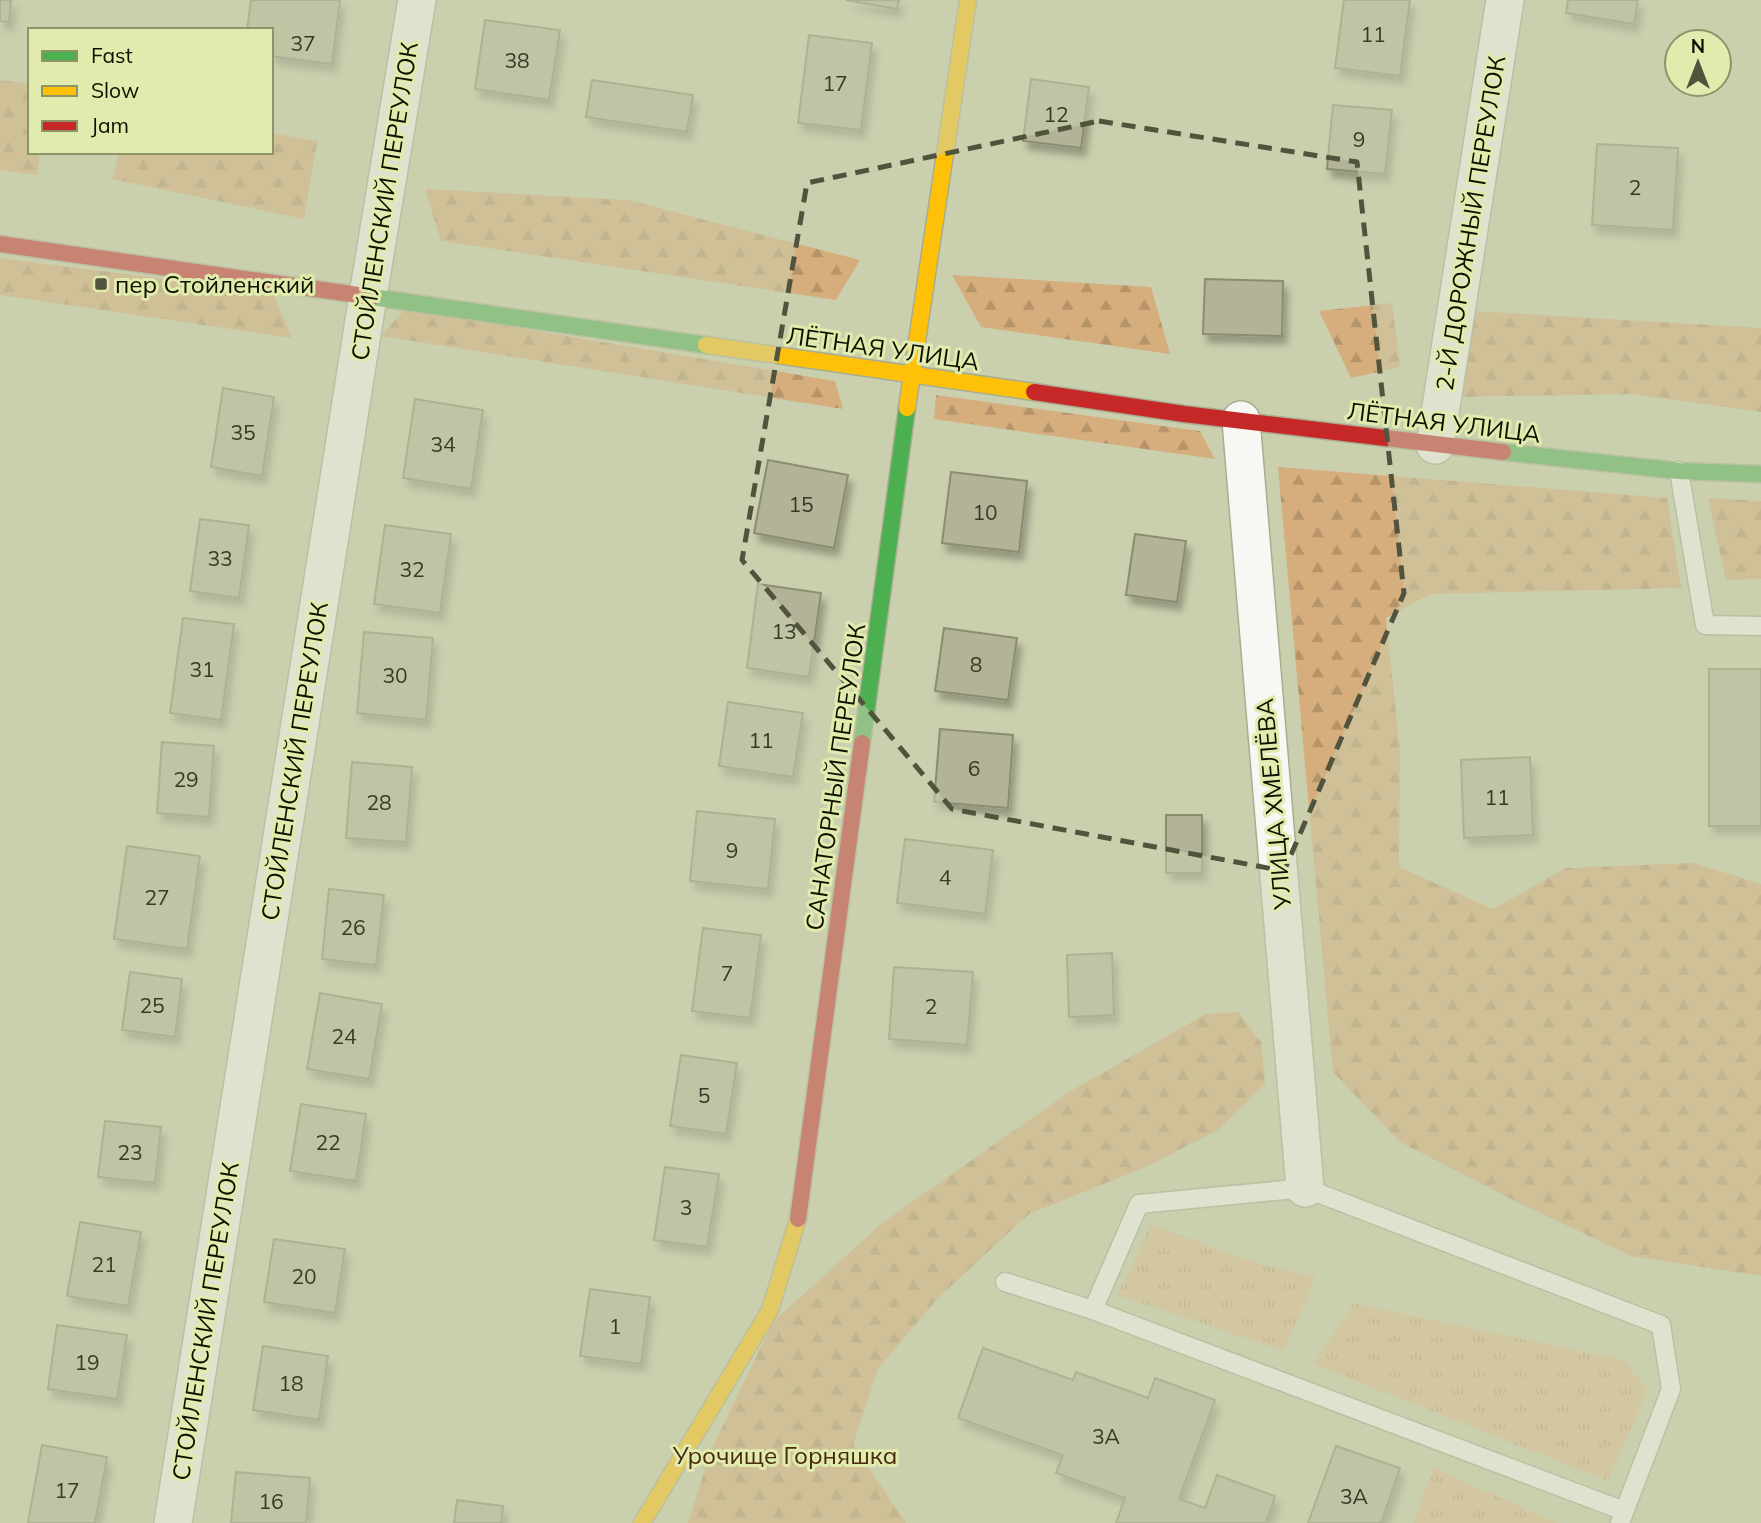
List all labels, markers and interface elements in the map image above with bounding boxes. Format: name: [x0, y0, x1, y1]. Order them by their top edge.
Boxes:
house number: 11: [1360, 21, 1386, 47]
legend: [28, 28, 273, 154]
north arrow: [1663, 28, 1733, 98]
house number: 37: [290, 30, 316, 56]
text: N: [1691, 34, 1705, 58]
street label: СТОЙЛЕНСКИЙ ПЕРЕУЛОК: [344, 39, 424, 362]
text: Fast: [91, 42, 133, 68]
house number: 38: [504, 47, 530, 73]
street label: 2-Й ДОРОЖНЫЙ ПЕРЕУЛОК: [1429, 53, 1511, 393]
house number: 17: [822, 70, 848, 96]
text: Slow: [91, 77, 139, 103]
house number: 12: [1043, 101, 1069, 127]
text: Jam: [91, 112, 129, 138]
house number: 9: [1353, 126, 1365, 152]
house number: 2: [1629, 174, 1641, 200]
place label: пер Стойленский: [115, 269, 314, 299]
marker: пер Стойленский: [93, 276, 109, 292]
street label: ЛЁТНАЯ УЛИЦА: [785, 320, 982, 376]
street label: ЛЁТНАЯ УЛИЦА: [1346, 395, 1543, 449]
house number: 35: [230, 419, 256, 445]
house number: 34: [430, 431, 456, 457]
house number: 15: [788, 491, 814, 517]
house number: 10: [972, 499, 998, 525]
house number: 33: [207, 545, 233, 571]
house number: 32: [399, 556, 425, 582]
street label: СТОЙЛЕНСКИЙ ПЕРЕУЛОК: [254, 599, 334, 922]
house number: 13: [771, 618, 797, 644]
street label: САНАТОРНЫЙ ПЕРЕУЛОК: [799, 621, 871, 932]
house number: 8: [970, 651, 982, 677]
house number: 31: [189, 656, 215, 682]
house number: 30: [382, 662, 408, 688]
street label: УЛИЦА ХМЕЛЁВА: [1249, 697, 1297, 912]
house number: 11: [748, 727, 774, 753]
house number: 6: [968, 755, 980, 781]
house number: 29: [173, 766, 199, 792]
house number: 11: [1484, 784, 1510, 810]
house number: 28: [366, 789, 392, 815]
house number: 9: [726, 837, 738, 863]
house number: 4: [939, 864, 952, 890]
house number: 27: [144, 884, 170, 910]
house number: 26: [340, 914, 366, 940]
house number: 7: [721, 960, 733, 986]
house number: 25: [139, 992, 165, 1018]
house number: 2: [925, 993, 937, 1019]
house number: 24: [331, 1023, 357, 1049]
house number: 5: [698, 1082, 710, 1108]
house number: 22: [315, 1129, 341, 1155]
house number: 23: [117, 1139, 143, 1165]
street label: СТОЙЛЕНСКИЙ ПЕРЕУЛОК: [165, 1159, 245, 1482]
house number: 3: [680, 1194, 692, 1220]
house number: 21: [91, 1251, 117, 1277]
house number: 20: [291, 1263, 317, 1289]
house number: 1: [609, 1313, 621, 1339]
house number: 19: [74, 1349, 100, 1375]
house number: 18: [278, 1370, 304, 1396]
house number: 3А: [1092, 1423, 1121, 1449]
park label: Урочище Горняшка: [672, 1440, 897, 1470]
house number: 17: [54, 1477, 80, 1503]
house number: 3А: [1340, 1483, 1369, 1509]
house number: 16: [258, 1488, 284, 1514]

